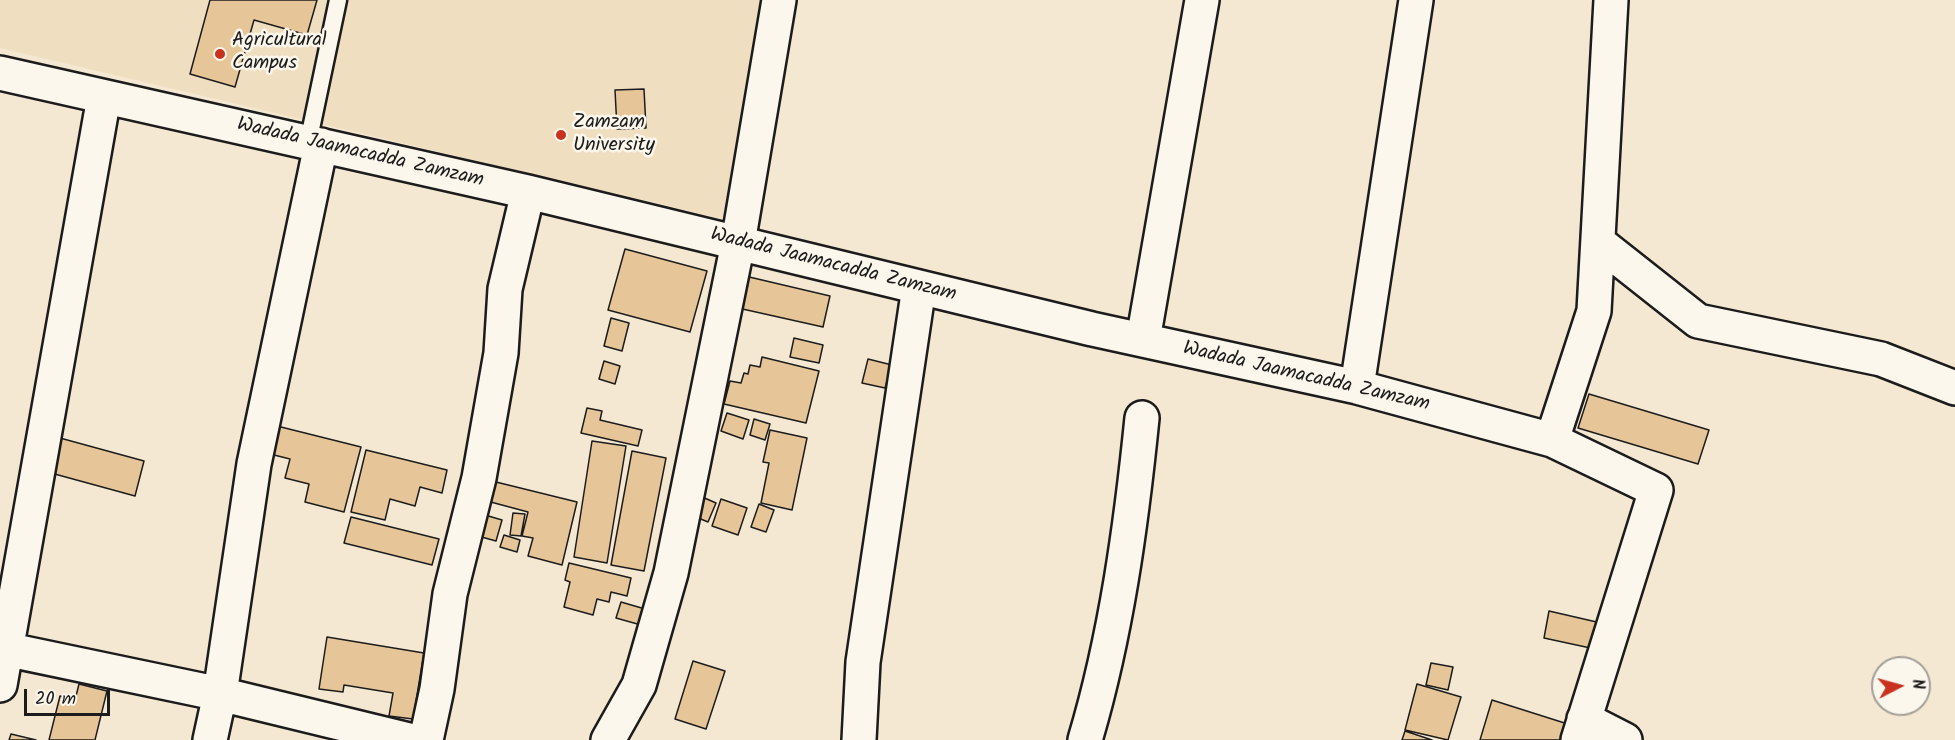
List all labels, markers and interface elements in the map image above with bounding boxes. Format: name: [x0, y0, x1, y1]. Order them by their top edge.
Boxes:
place label: Agricultural Campus: [232, 30, 327, 77]
marker: Agricultural Campus: [213, 47, 227, 61]
place label: Zamzam University: [573, 112, 655, 159]
street label: Wadada Jaamacadda Zamzam: [234, 114, 486, 194]
marker: Zamzam University: [554, 128, 568, 142]
street label: Wadada Jaamacadda Zamzam: [708, 224, 958, 308]
street label: Wadada Jaamacadda Zamzam: [1180, 338, 1432, 418]
north arrow: [1871, 656, 1931, 716]
scale bar: [27, 677, 112, 715]
text: N: [1904, 678, 1930, 691]
text: 20 m: [35, 685, 76, 714]

